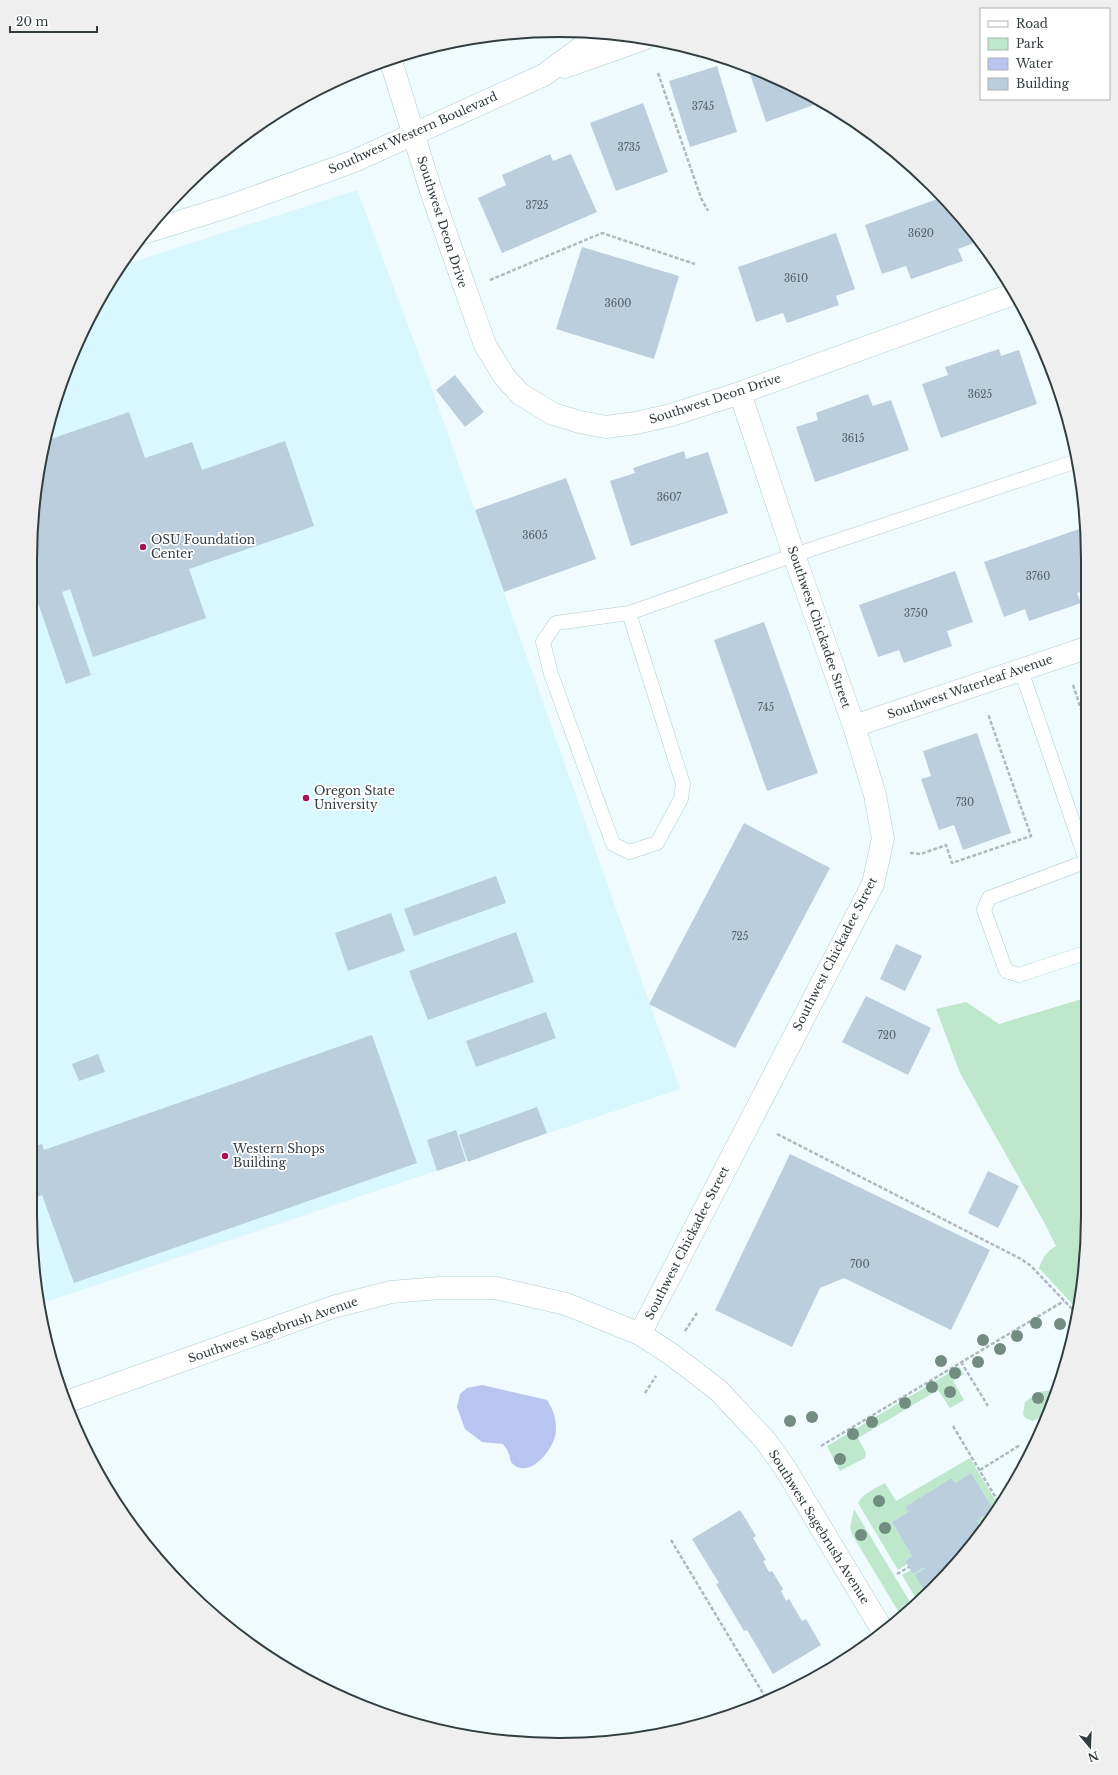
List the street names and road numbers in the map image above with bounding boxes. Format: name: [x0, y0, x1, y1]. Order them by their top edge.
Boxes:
street label: Southwest Western Boulevard: [326, 88, 500, 177]
street label: Southwest Deon Drive: [414, 154, 471, 290]
street label: Southwest Deon Drive: [647, 370, 783, 427]
street label: Southwest Chickadee Street: [785, 544, 854, 710]
street label: Southwest Waterleaf Avenue: [885, 651, 1055, 722]
street label: Southwest Chickadee Street: [789, 874, 880, 1033]
street label: Southwest Chickadee Street: [641, 1163, 732, 1322]
street label: Southwest Sagebrush Avenue: [186, 1293, 360, 1366]
street label: Southwest Sagebrush Avenue: [766, 1447, 873, 1607]

